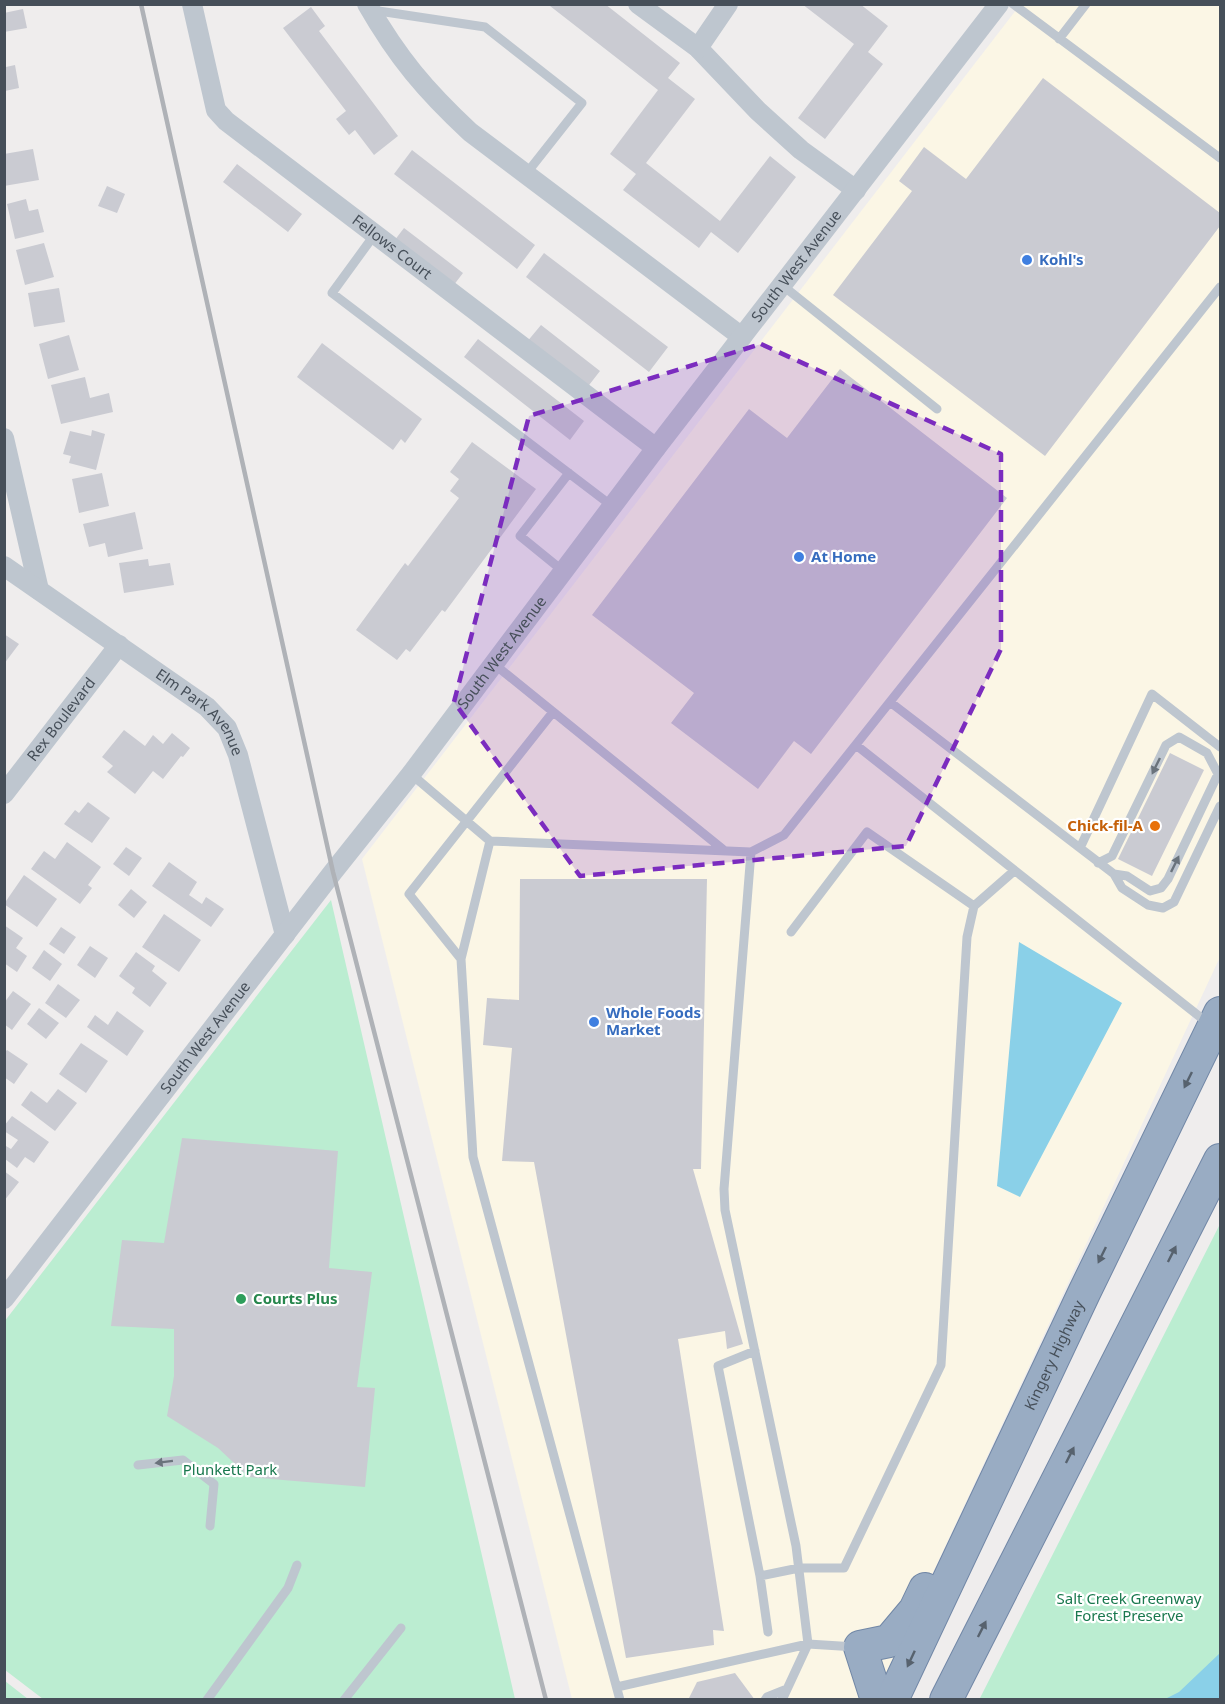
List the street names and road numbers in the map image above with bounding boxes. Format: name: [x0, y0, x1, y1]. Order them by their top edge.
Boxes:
street label: South West Avenue: [746, 205, 845, 326]
street label: Fellows Court: [349, 210, 437, 283]
street label: South West Avenue: [452, 592, 550, 713]
street label: Elm Park Avenue: [152, 664, 248, 758]
street label: Rex Boulevard: [22, 673, 99, 765]
street label: South West Avenue: [155, 977, 254, 1097]
street label: Kingery Highway: [1019, 1296, 1088, 1413]

